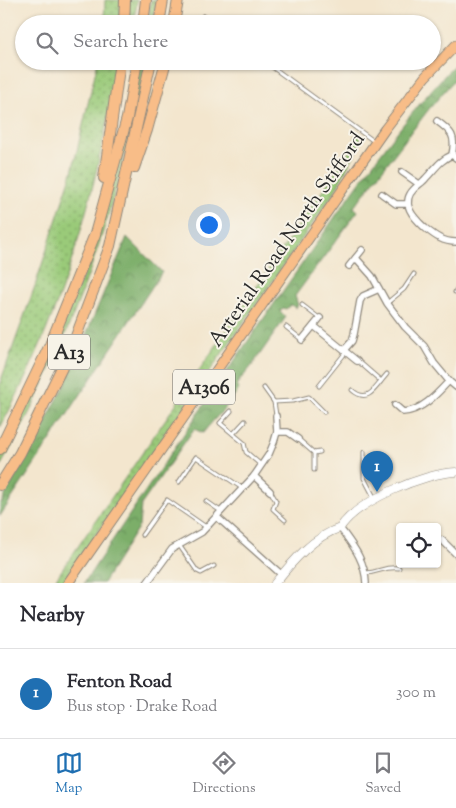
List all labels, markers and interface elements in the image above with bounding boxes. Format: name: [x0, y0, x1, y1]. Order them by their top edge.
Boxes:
search box: [15, 15, 441, 70]
icon: search: [33, 29, 61, 57]
text: Search here: [73, 29, 168, 56]
street label: Arterial Road North Stifford: [202, 127, 373, 354]
your location: [196, 212, 222, 238]
road number: A13: [48, 334, 90, 370]
road number: A1306: [173, 370, 235, 404]
pin: 1: [361, 451, 393, 492]
map controls: [396, 523, 441, 568]
button: locate: [396, 523, 441, 568]
text: Nearby: [20, 601, 85, 631]
text: Fenton Road: [67, 669, 172, 696]
text: 1: [33, 682, 39, 705]
text: 300 m: [396, 682, 436, 705]
text: Bus stop · Drake Road: [67, 696, 217, 719]
tab: Map: [55, 749, 83, 799]
tab: Directions: [192, 749, 256, 799]
tab: Saved: [365, 749, 401, 799]

